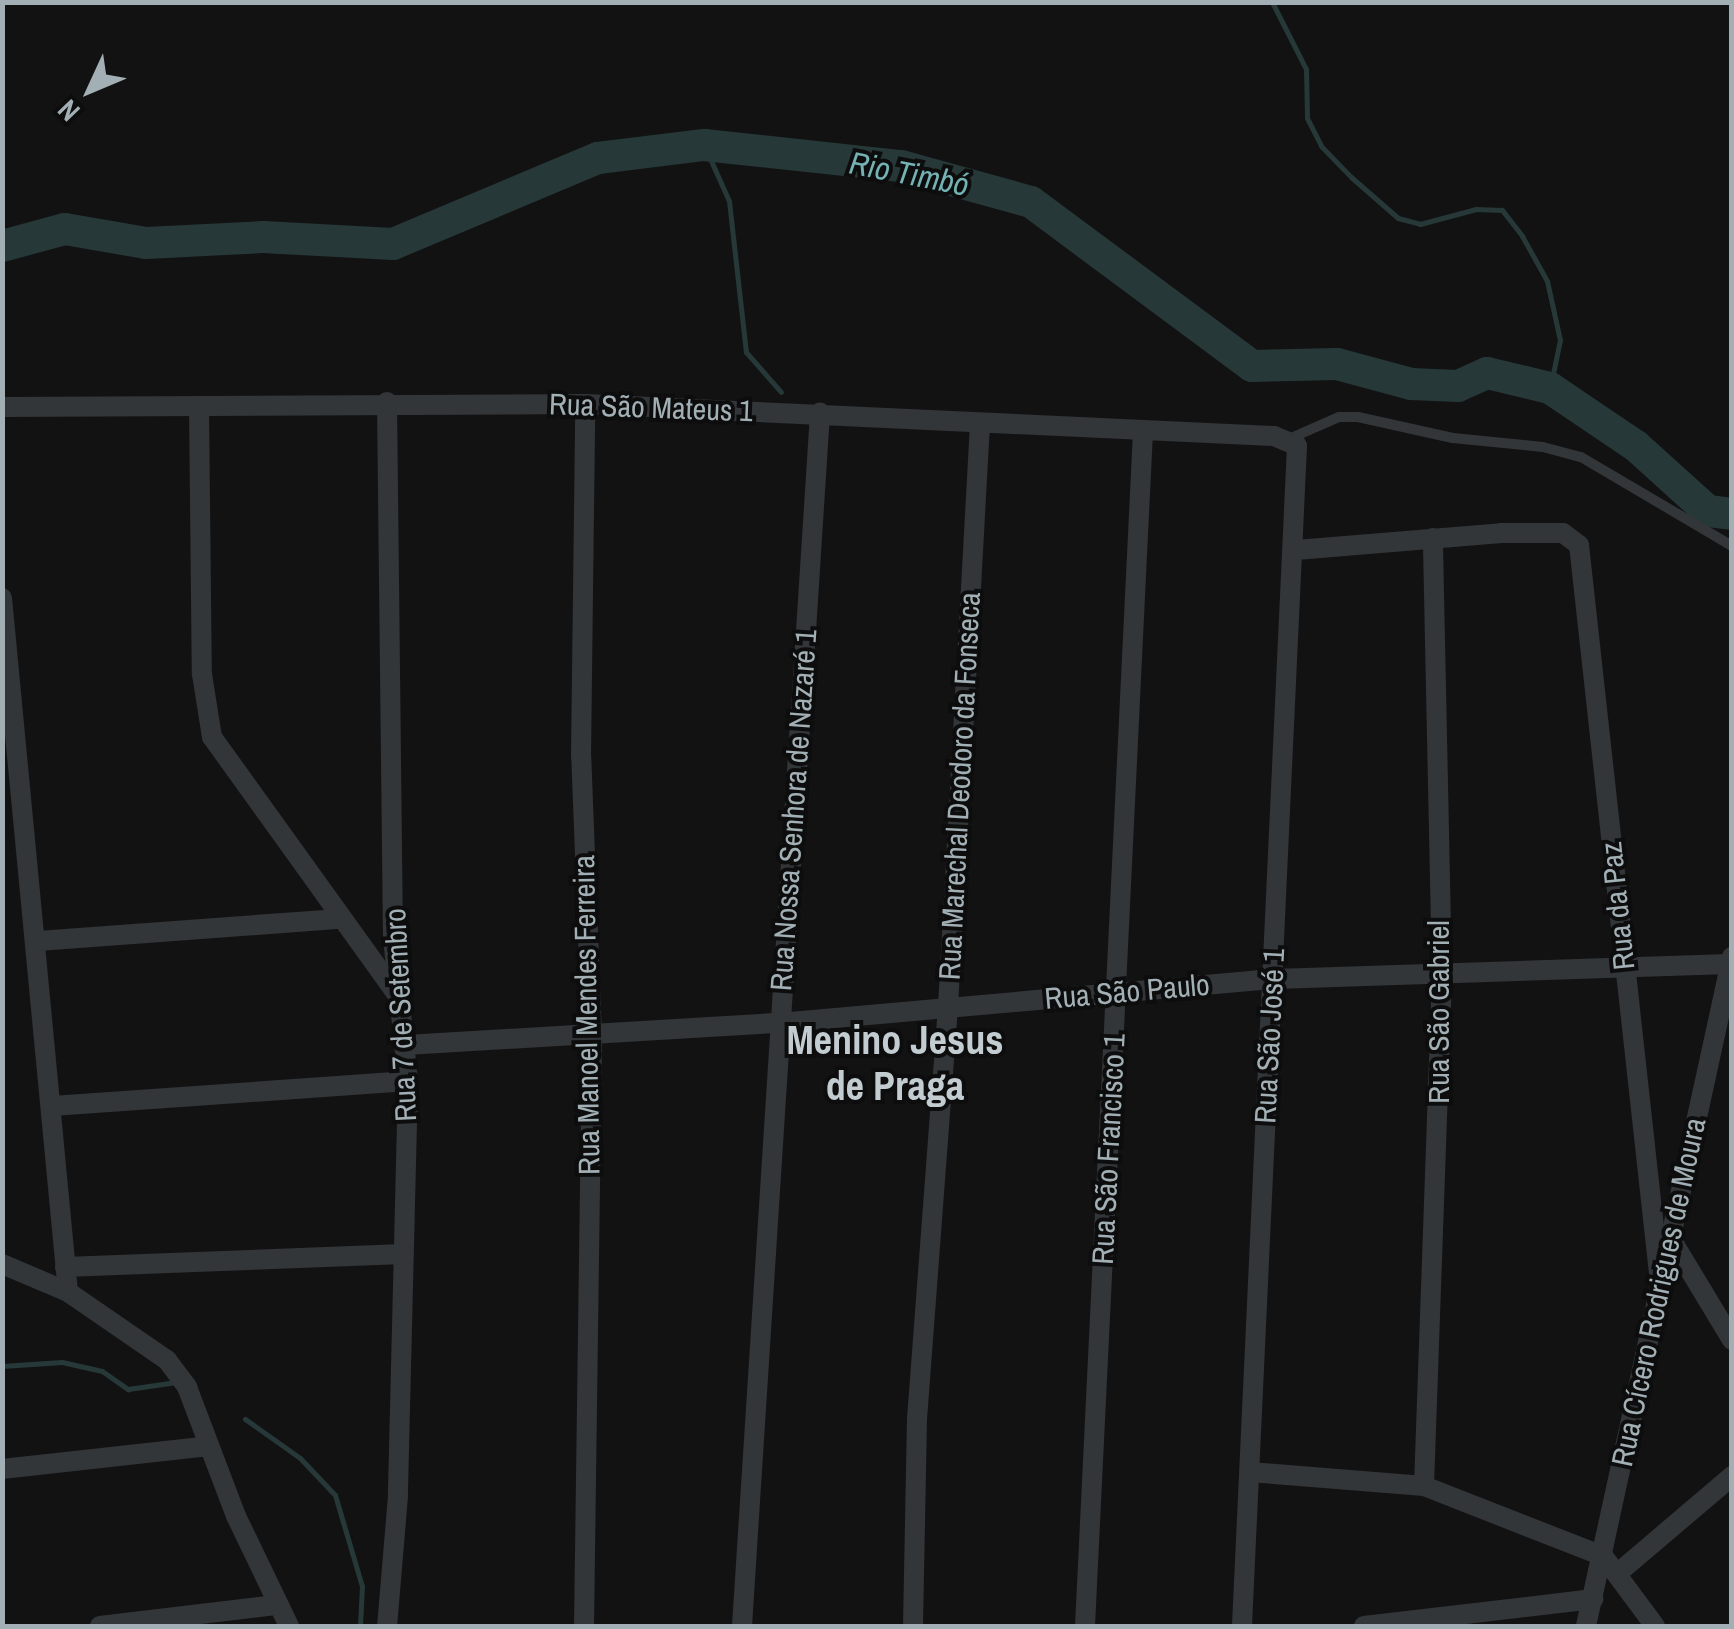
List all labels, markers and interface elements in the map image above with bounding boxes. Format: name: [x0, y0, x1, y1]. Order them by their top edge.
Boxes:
north arrow: [40, 40, 140, 140]
text: N: [49, 92, 88, 130]
water label: Rio Timbó: [846, 144, 972, 204]
street label: Rua São Mateus 1: [549, 385, 753, 429]
street label: Rua Marechal Deodoro da Fonseca: [931, 591, 987, 981]
street label: Rua Nossa Senhora de Nazaré 1: [762, 628, 824, 992]
street label: Rua da Paz: [1592, 840, 1642, 972]
street label: Rua Manoel Mendes Ferreira: [565, 855, 607, 1175]
street label: Rua 7 de Setembro: [376, 908, 424, 1122]
street label: Rua São Gabriel: [1420, 920, 1456, 1104]
street label: Rua São José 1: [1246, 948, 1292, 1124]
street label: Rua São Paulo: [1043, 966, 1211, 1016]
district label: Menino Jesus de Praga: [787, 1016, 1003, 1110]
street label: Rua São Francisco 1: [1084, 1033, 1132, 1265]
street label: Rua Cícero Rodrigues de Moura: [1603, 1114, 1713, 1470]

